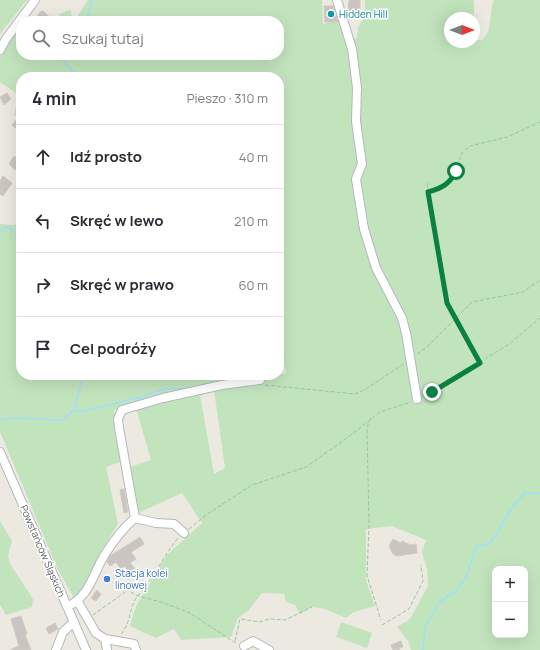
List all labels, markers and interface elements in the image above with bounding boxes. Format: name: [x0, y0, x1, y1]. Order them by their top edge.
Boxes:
place label: Hidden Hill: [339, 7, 388, 21]
marker: Hidden Hill: [326, 9, 336, 19]
north arrow: [444, 12, 480, 48]
search box: [16, 16, 284, 60]
icon: search: [30, 27, 52, 49]
text: Szukaj tutaj: [62, 28, 144, 49]
text: 4 min: [32, 87, 76, 110]
text: Pieszo · 310 m: [187, 89, 268, 107]
icon: ahead: [32, 146, 54, 168]
text: Idź prosto: [70, 146, 142, 167]
text: 40 m: [239, 148, 268, 166]
route start: [447, 162, 465, 180]
icon: left: [32, 210, 54, 232]
text: Skręć w lewo: [70, 210, 164, 231]
text: 210 m: [234, 212, 268, 230]
icon: right: [32, 274, 54, 296]
text: Skręć w prawo: [70, 274, 174, 295]
text: 60 m: [238, 276, 268, 294]
icon: arrive: [32, 338, 54, 360]
text: Cel podróży: [70, 338, 156, 359]
route end: [423, 383, 441, 401]
street label: Powstańców Śląskich: [17, 503, 69, 599]
place label: Stacja kolei linowej: [115, 566, 168, 592]
map controls: [492, 566, 528, 638]
button: +: [492, 566, 528, 602]
marker: Stacja kolei linowej: [102, 574, 112, 584]
button: −: [492, 602, 528, 638]

